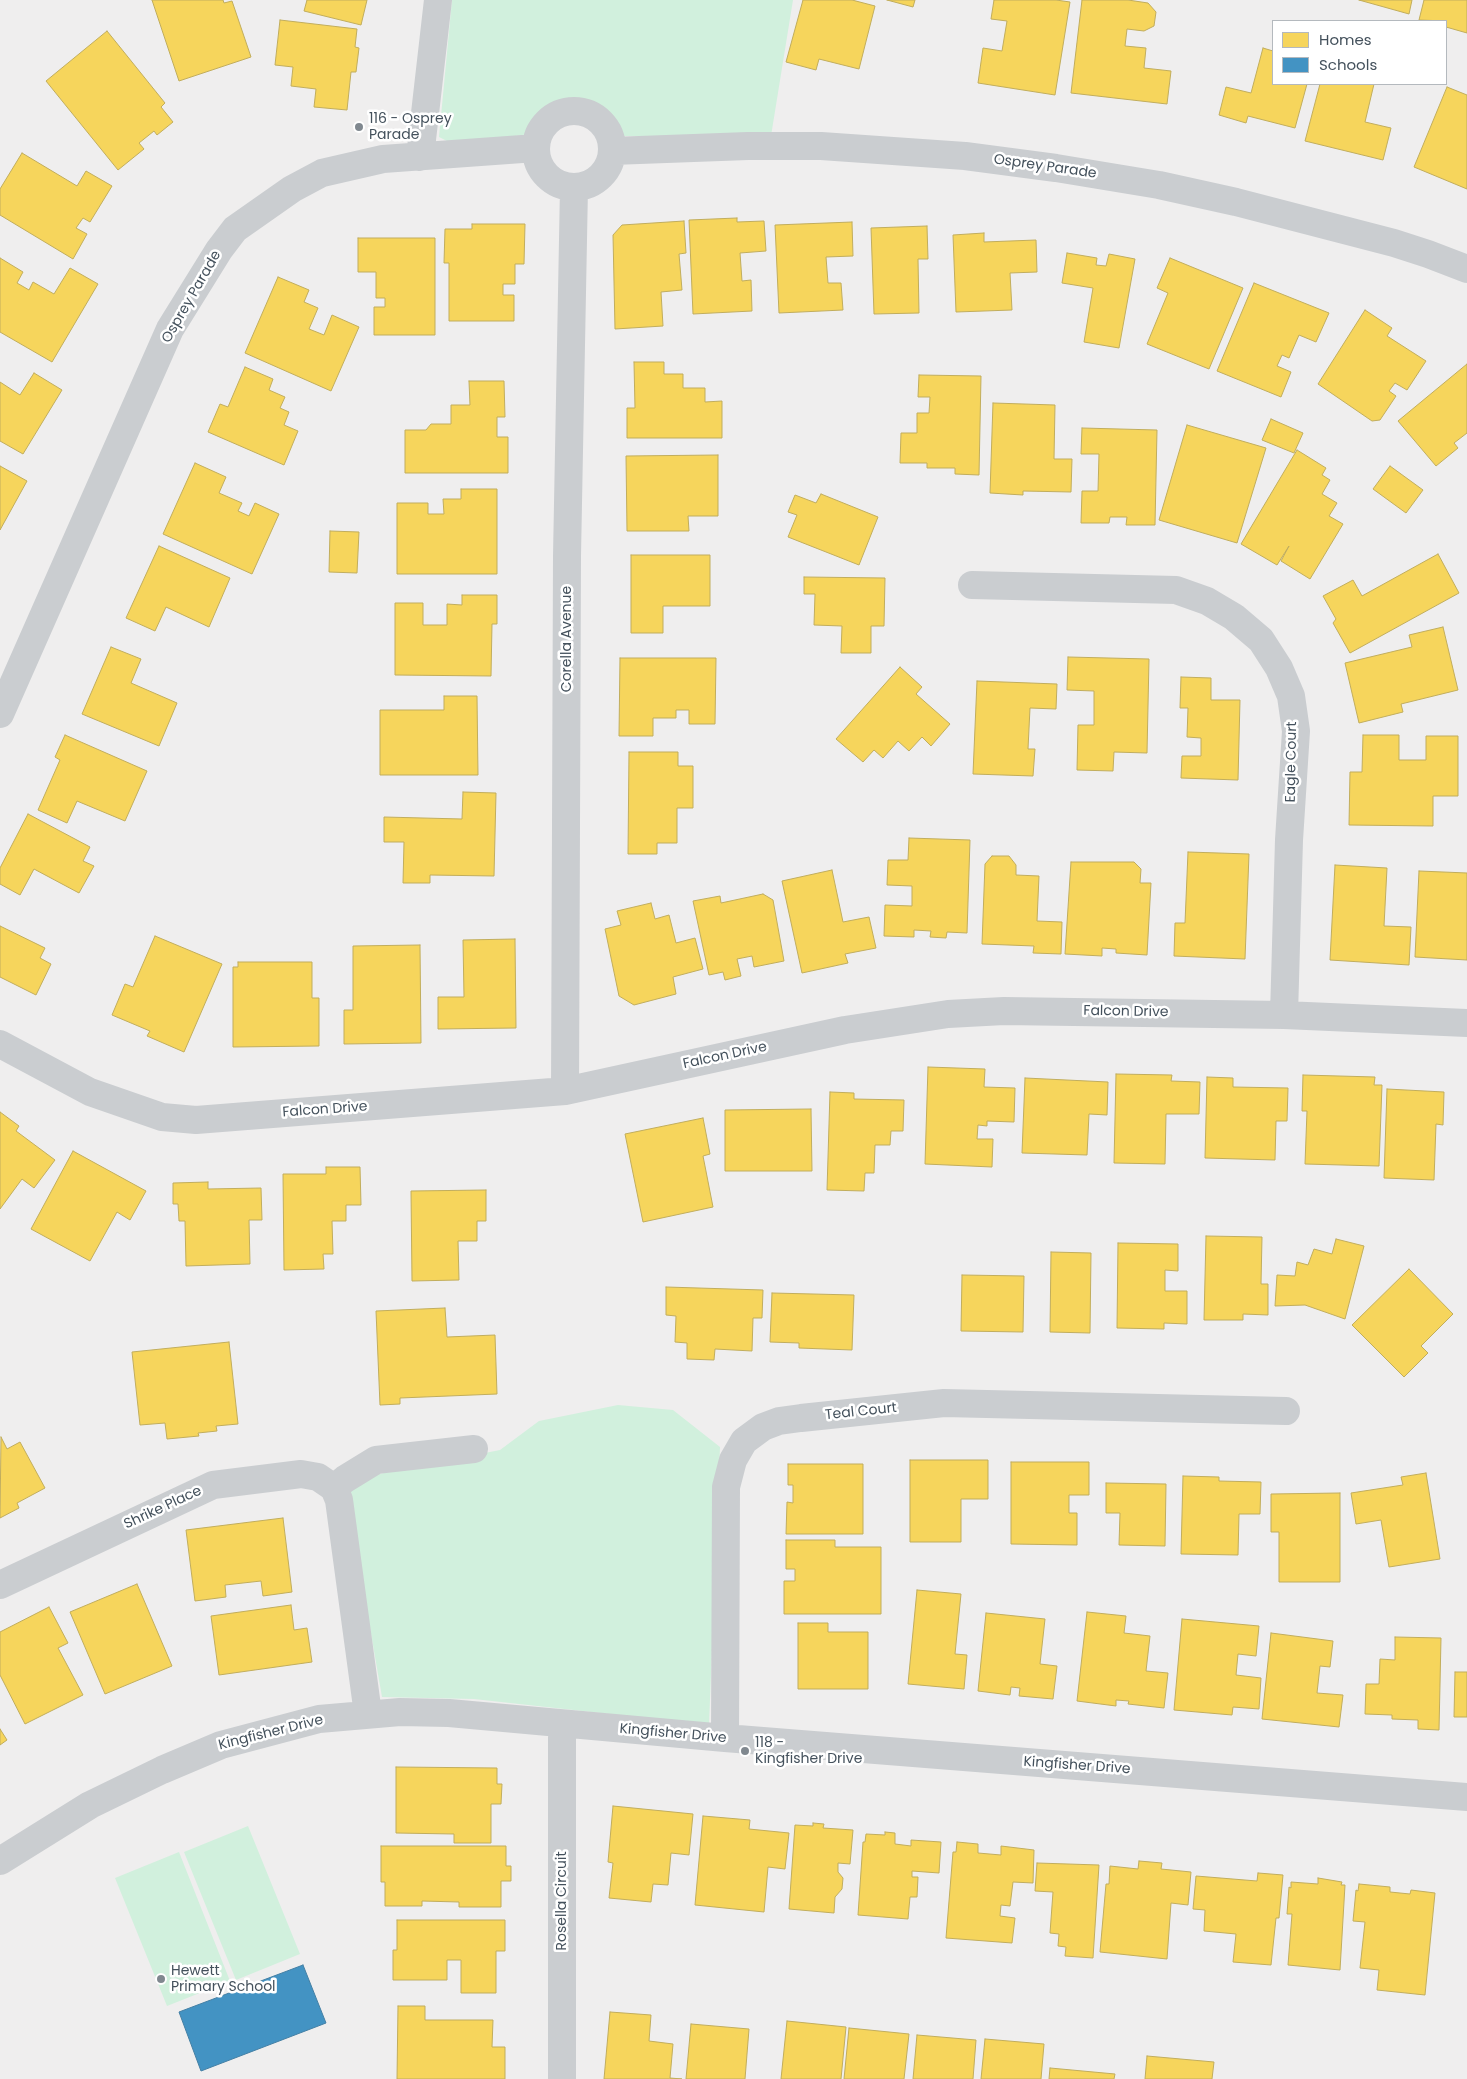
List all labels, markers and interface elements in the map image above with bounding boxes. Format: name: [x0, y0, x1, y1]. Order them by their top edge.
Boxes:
legend: [1272, 20, 1447, 85]
text: Homes: [1319, 29, 1372, 50]
text: Schools: [1319, 54, 1377, 75]
place label: 116 - Osprey Parade: [369, 111, 452, 144]
marker: 116 - Osprey Parade: [353, 121, 365, 133]
street label: Osprey Parade: [992, 151, 1098, 183]
street label: Osprey Parade: [159, 248, 225, 346]
street label: Corella Avenue: [559, 586, 575, 692]
street label: Eagle Court: [1283, 721, 1301, 803]
street label: Falcon Drive: [1083, 1003, 1169, 1021]
street label: Falcon Drive: [682, 1039, 768, 1073]
street label: Falcon Drive: [282, 1099, 368, 1121]
street label: Teal Court: [824, 1400, 898, 1424]
street label: Shrike Place: [122, 1483, 204, 1533]
street label: Kingfisher Drive: [217, 1712, 325, 1754]
street label: Kingfisher Drive: [619, 1721, 727, 1747]
place label: 118 - Kingfisher Drive: [755, 1735, 862, 1768]
marker: 118 - Kingfisher Drive: [739, 1745, 751, 1757]
street label: Kingfisher Drive: [1023, 1754, 1131, 1778]
street label: Rosella Circuit: [554, 1851, 570, 1951]
place label: Hewett Primary School: [171, 1963, 276, 1995]
marker: Hewett Primary School: [155, 1973, 167, 1985]

